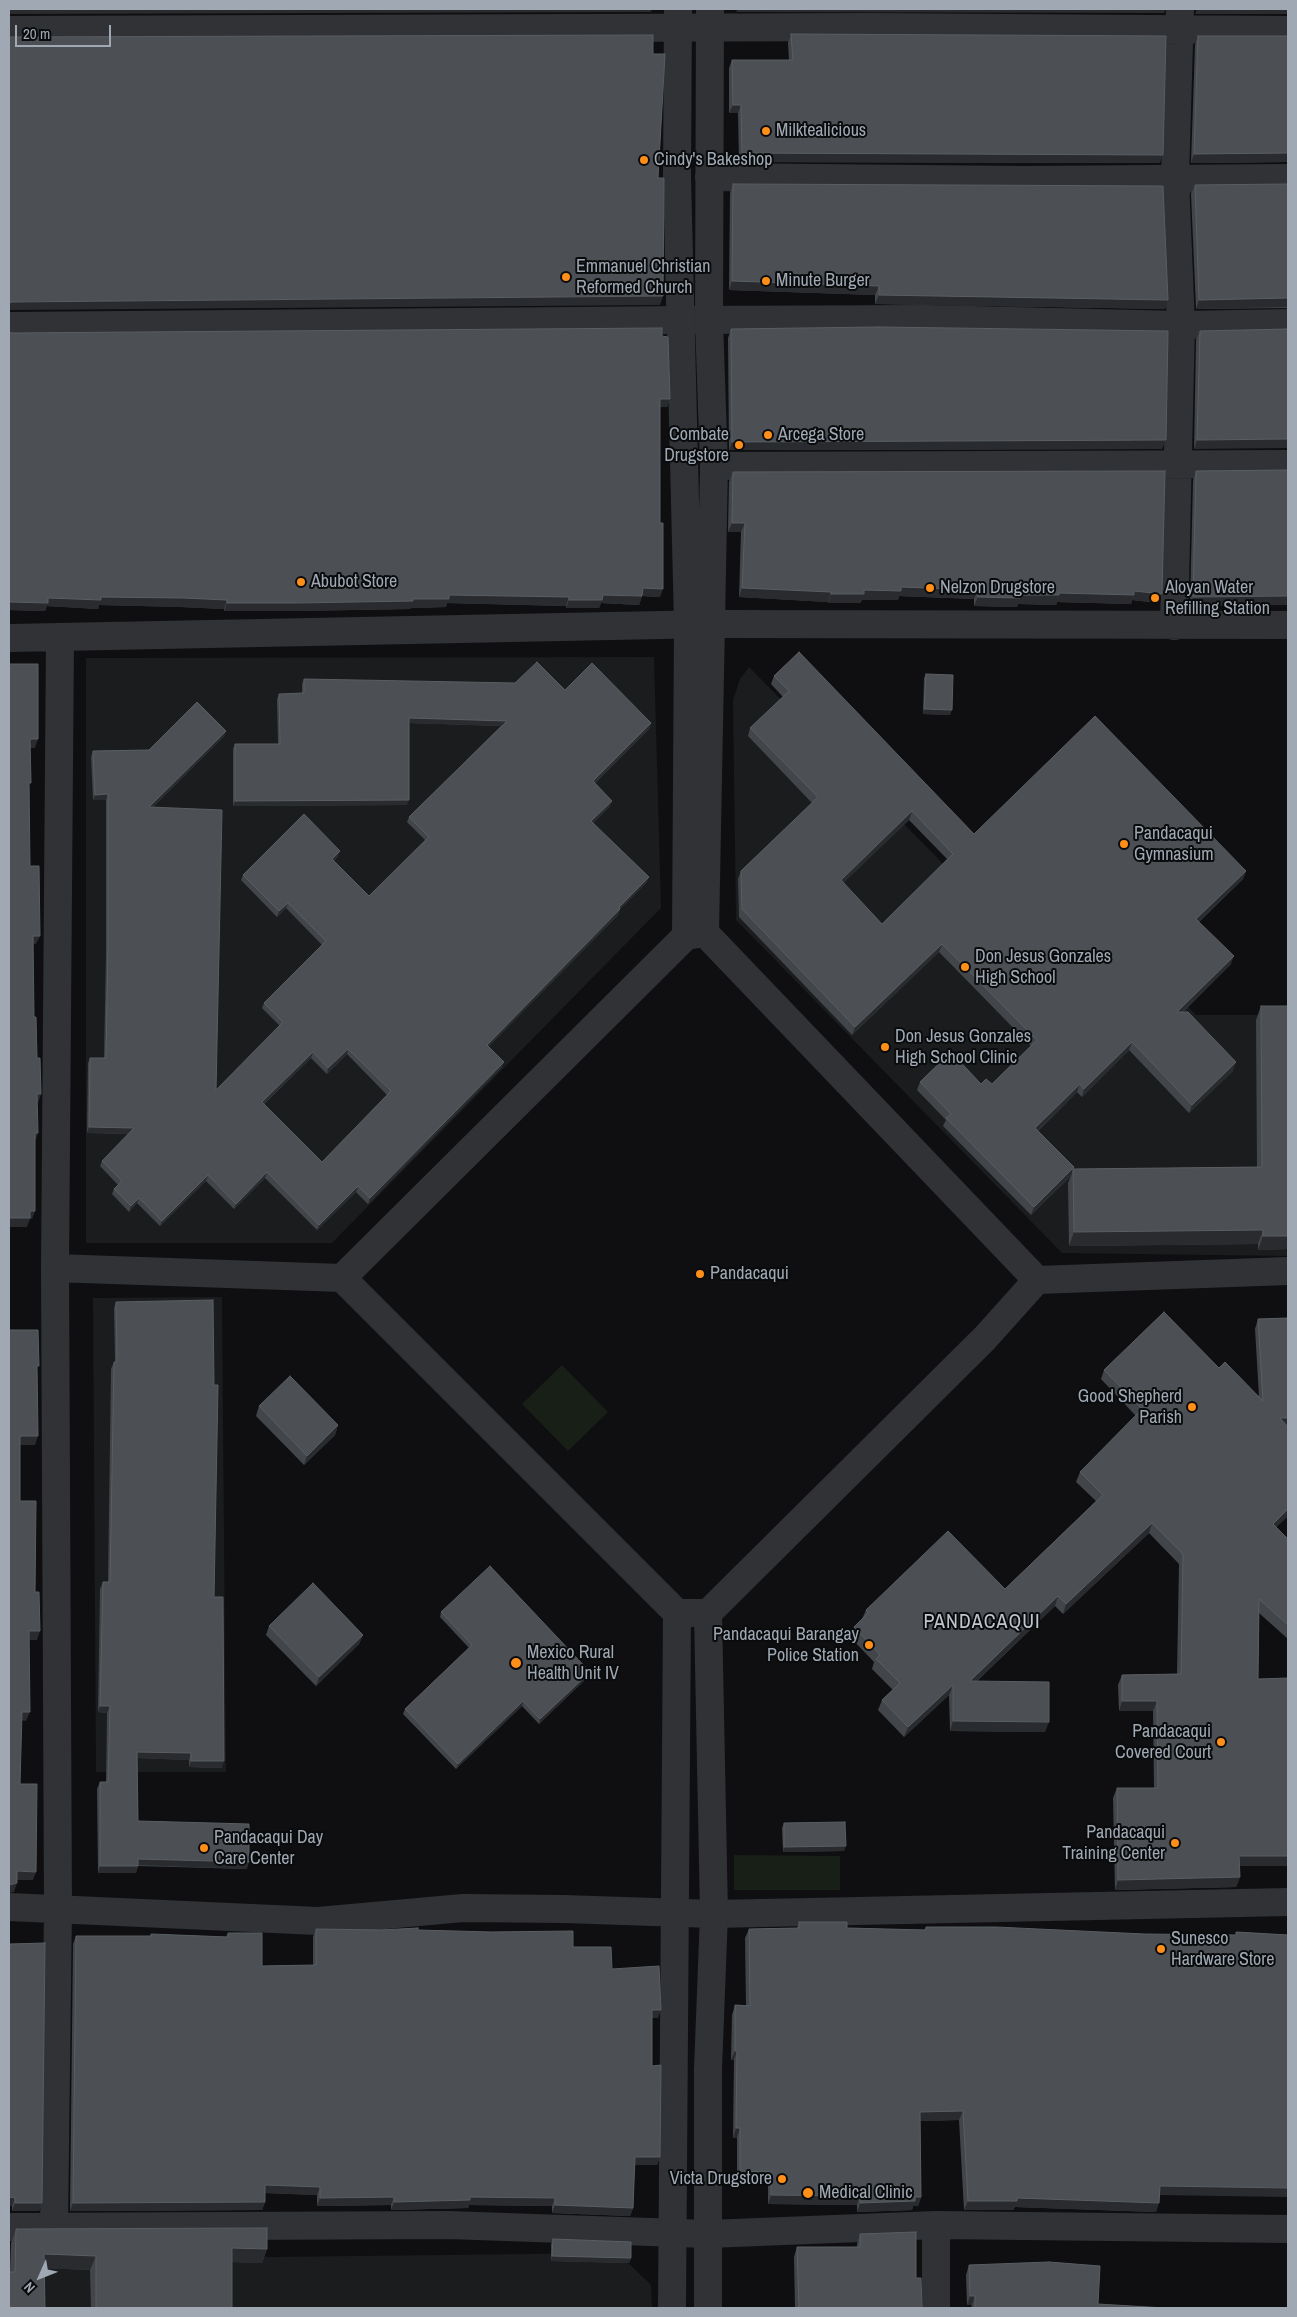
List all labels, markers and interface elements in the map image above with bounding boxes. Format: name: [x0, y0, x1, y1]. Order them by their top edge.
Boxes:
scale bar: [18, 15, 114, 47]
text: 20 m: [23, 23, 50, 44]
place label: Milktealicious: [776, 120, 866, 142]
marker: Milktealicious: [760, 125, 772, 137]
place label: Cindy's Bakeshop: [654, 149, 773, 171]
marker: Cindy's Bakeshop: [638, 154, 650, 166]
place label: Emmanuel Christian Reformed Church: [576, 256, 711, 298]
place label: Minute Burger: [776, 270, 870, 292]
marker: Emmanuel Christian Reformed Church: [560, 271, 572, 283]
marker: Minute Burger: [760, 275, 772, 287]
place label: Combate Drugstore: [664, 424, 729, 466]
place label: Arcega Store: [778, 424, 864, 446]
marker: Arcega Store: [762, 429, 774, 441]
marker: Combate Drugstore: [733, 439, 745, 451]
place label: Abubot Store: [311, 571, 397, 593]
marker: Abubot Store: [295, 576, 307, 588]
place label: Nelzon Drugstore: [940, 577, 1055, 599]
place label: Aloyan Water Refilling Station: [1165, 577, 1270, 620]
marker: Nelzon Drugstore: [924, 582, 936, 594]
marker: Aloyan Water Refilling Station: [1149, 592, 1161, 604]
place label: Pandacaqui Gymnasium: [1134, 823, 1214, 866]
marker: Pandacaqui Gymnasium: [1118, 838, 1130, 850]
place label: Don Jesus Gonzales High School: [975, 946, 1111, 989]
marker: Don Jesus Gonzales High School: [959, 961, 971, 973]
place label: Don Jesus Gonzales High School Clinic: [895, 1026, 1031, 1068]
marker: Don Jesus Gonzales High School Clinic: [879, 1041, 891, 1053]
place label: Pandacaqui: [710, 1263, 789, 1285]
marker: Pandacaqui: [694, 1268, 706, 1280]
place label: Good Shepherd Parish: [1078, 1386, 1182, 1428]
marker: Good Shepherd Parish: [1186, 1401, 1198, 1413]
district label: PANDACAQUI: [922, 1611, 1042, 1635]
place label: Pandacaqui Barangay Police Station: [713, 1624, 859, 1666]
marker: Pandacaqui Barangay Police Station: [863, 1639, 875, 1651]
place label: Mexico Rural Health Unit IV: [527, 1642, 619, 1685]
marker: Mexico Rural Health Unit IV: [509, 1656, 523, 1670]
place label: Pandacaqui Covered Court: [1115, 1721, 1211, 1764]
marker: Pandacaqui Covered Court: [1215, 1736, 1227, 1748]
place label: Pandacaqui Training Center: [1062, 1822, 1165, 1865]
place label: Pandacaqui Day Care Center: [214, 1827, 323, 1870]
marker: Pandacaqui Training Center: [1169, 1837, 1181, 1849]
marker: Pandacaqui Day Care Center: [198, 1842, 210, 1854]
place label: Sunesco Hardware Store: [1171, 1928, 1274, 1970]
marker: Sunesco Hardware Store: [1155, 1943, 1167, 1955]
place label: Victa Drugstore: [670, 2168, 772, 2190]
marker: Victa Drugstore: [776, 2173, 788, 2185]
place label: Medical Clinic: [819, 2182, 913, 2204]
marker: Medical Clinic: [801, 2186, 815, 2200]
north arrow: [15, 2252, 65, 2302]
text: N: [20, 2278, 39, 2297]

